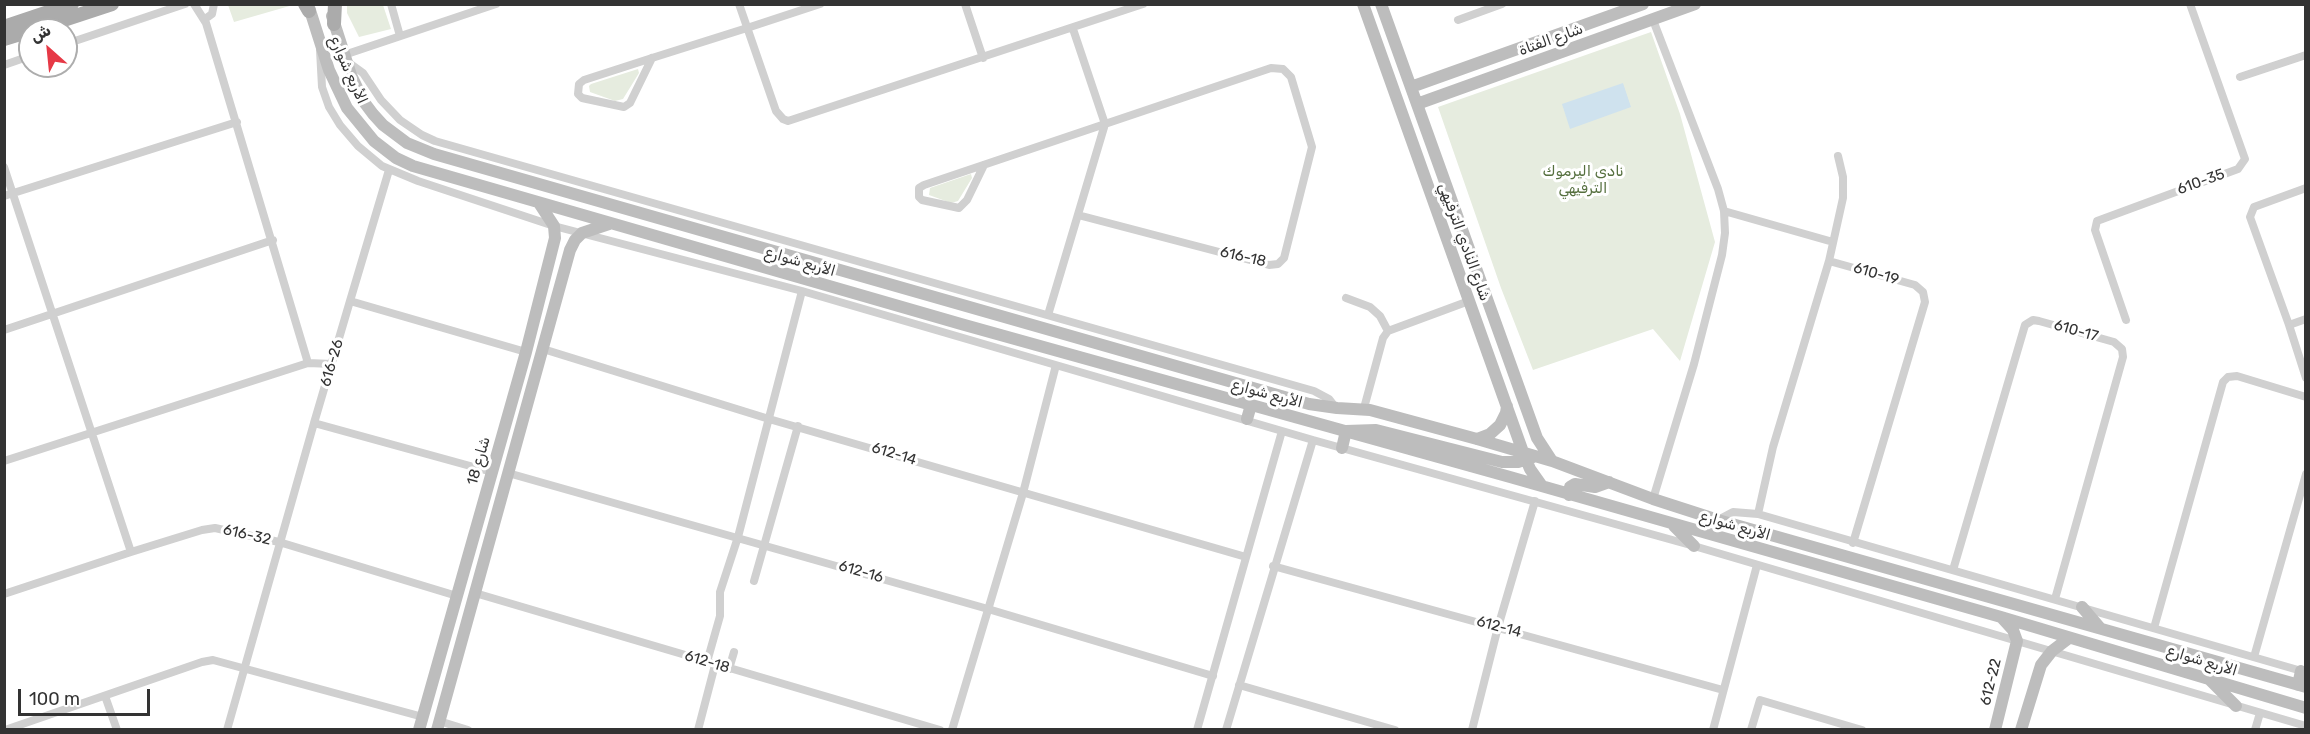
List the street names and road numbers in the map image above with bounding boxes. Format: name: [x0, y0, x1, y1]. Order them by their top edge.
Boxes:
street label: شارع الفتاة: [1516, 20, 1586, 60]
street label: الأربع شوارع: [325, 33, 371, 107]
street label: 610-35: [2175, 165, 2227, 199]
street label: شارع النادي الترفيهي: [1434, 180, 1494, 304]
street label: الأربع شوارع: [763, 243, 837, 281]
street label: 616-18: [1218, 243, 1268, 271]
street label: 610-19: [1851, 259, 1901, 289]
street label: 610-17: [2052, 316, 2100, 346]
street label: 616-26: [317, 337, 347, 389]
street label: الأربع شوارع: [1230, 376, 1304, 412]
street label: شارع 18: [464, 435, 494, 487]
street label: 612-14: [869, 439, 919, 469]
street label: الأربع شوارع: [1698, 507, 1772, 545]
street label: 616-32: [221, 521, 273, 549]
street label: 612-16: [837, 557, 885, 587]
street label: 612-14: [1474, 612, 1524, 642]
street label: الأربع شوارع: [2165, 642, 2239, 680]
street label: 612-18: [682, 647, 732, 677]
street label: 612-22: [1976, 657, 2006, 707]

